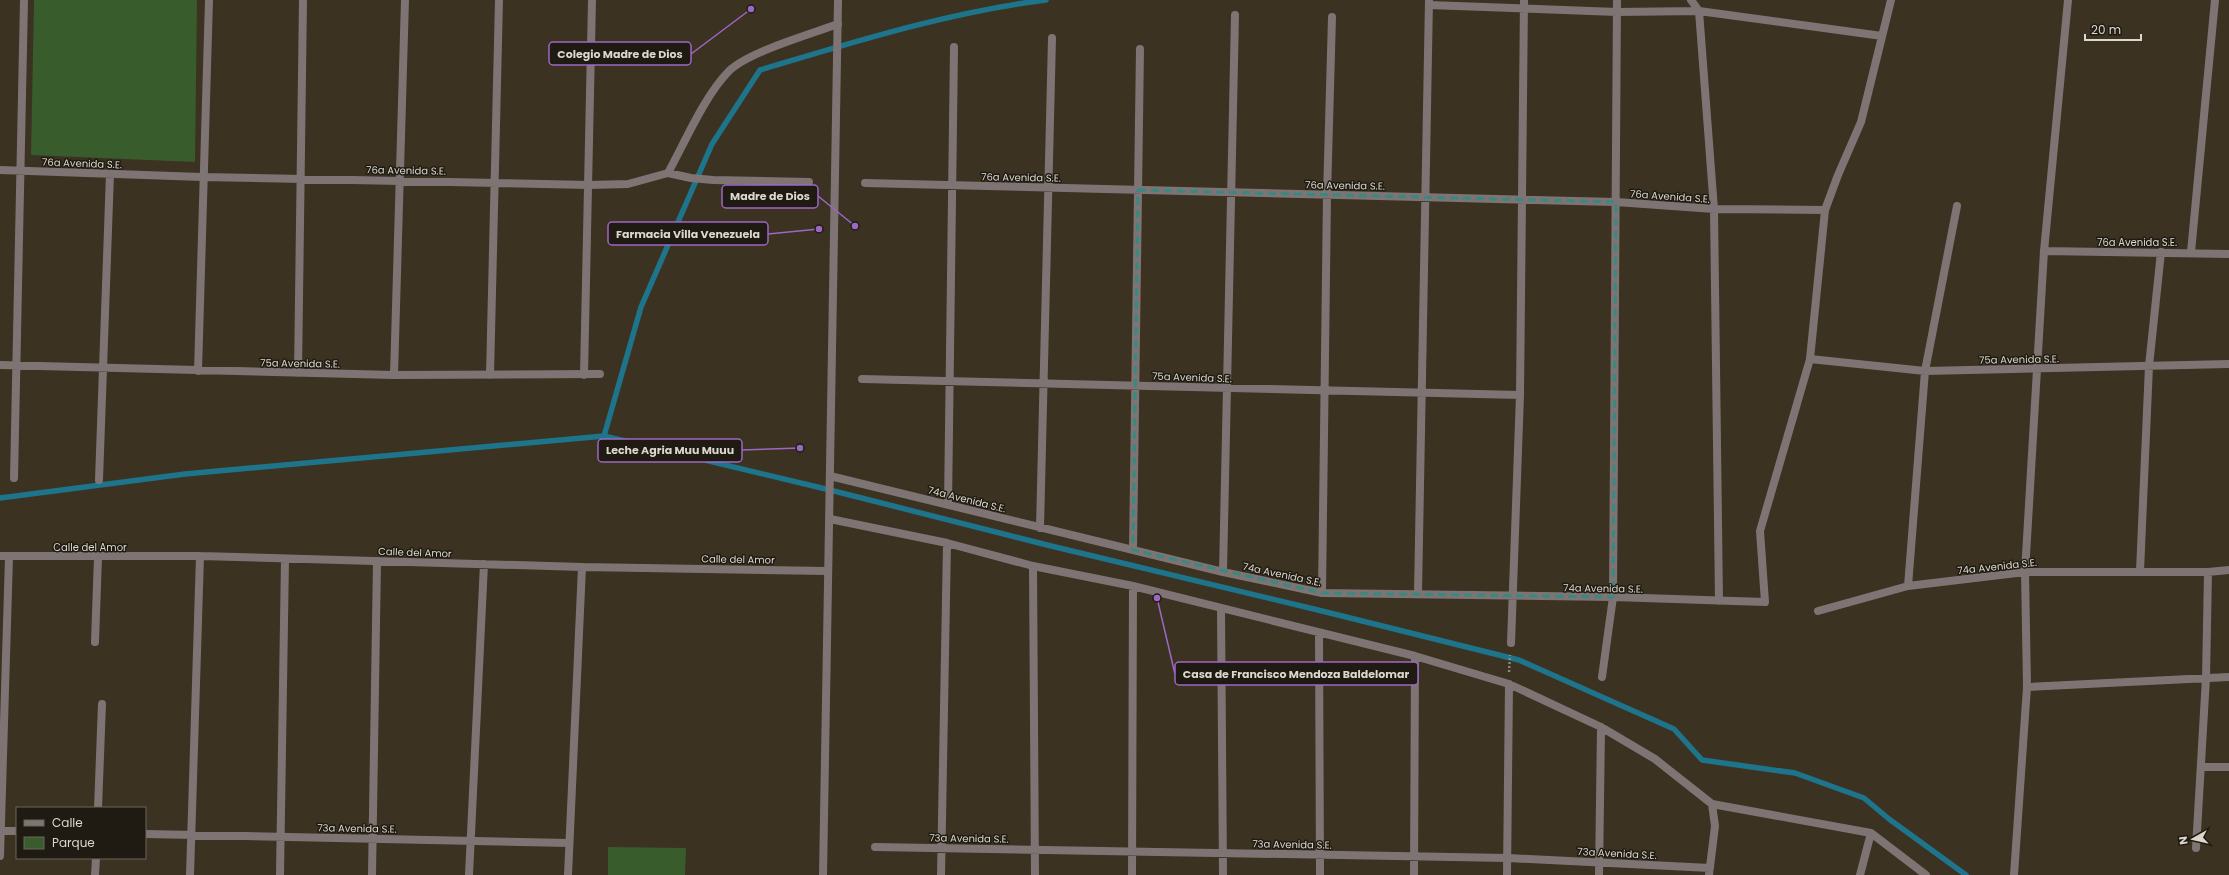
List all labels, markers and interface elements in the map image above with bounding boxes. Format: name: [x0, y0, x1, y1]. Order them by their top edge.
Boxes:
scale bar: [2085, 16, 2141, 42]
text: 20 m: [2091, 21, 2121, 38]
callout: Colegio Madre de Dios: [549, 42, 691, 65]
text: Colegio Madre de Dios: [557, 46, 683, 62]
street label: 76a Avenida S.E.: [42, 155, 122, 172]
street label: 76a Avenida S.E.: [366, 162, 446, 179]
street label: 76a Avenida S.E.: [981, 169, 1061, 186]
street label: 76a Avenida S.E.: [1305, 177, 1385, 194]
callout: Madre de Dios: [722, 185, 818, 208]
street label: 76a Avenida S.E.: [1630, 186, 1710, 207]
text: Madre de Dios: [730, 188, 810, 204]
callout: Farmacia Villa Venezuela: [608, 222, 768, 245]
text: Farmacia Villa Venezuela: [616, 226, 760, 242]
street label: 76a Avenida S.E.: [2097, 235, 2177, 250]
street label: 75a Avenida S.E.: [1979, 351, 2059, 368]
street label: 75a Avenida S.E.: [260, 355, 340, 372]
street label: 75a Avenida S.E.: [1152, 369, 1232, 386]
callout: Leche Agria Muu Muuu: [598, 439, 742, 462]
text: Leche Agria Muu Muuu: [606, 442, 734, 458]
street label: 74a Avenida S.E.: [926, 483, 1007, 516]
street label: Calle del Amor: [53, 540, 127, 555]
street label: Calle del Amor: [378, 544, 452, 561]
street label: Calle del Amor: [701, 551, 775, 568]
street label: 74a Avenida S.E.: [1956, 555, 2038, 578]
street label: 74a Avenida S.E.: [1241, 559, 1323, 590]
street label: 74a Avenida S.E.: [1563, 580, 1643, 597]
callout: Casa de Francisco Mendoza Baldelomar: [1175, 662, 1418, 685]
text: Casa de Francisco Mendoza Baldelomar: [1183, 666, 1409, 682]
legend: [16, 807, 146, 859]
text: Calle: [52, 814, 83, 831]
north arrow: [2173, 819, 2213, 859]
street label: 73a Avenida S.E.: [317, 820, 397, 837]
street label: 73a Avenida S.E.: [929, 830, 1009, 847]
text: Parque: [52, 834, 95, 851]
text: N: [2175, 835, 2192, 846]
street label: 73a Avenida S.E.: [1252, 836, 1332, 853]
street label: 73a Avenida S.E.: [1577, 844, 1657, 863]

